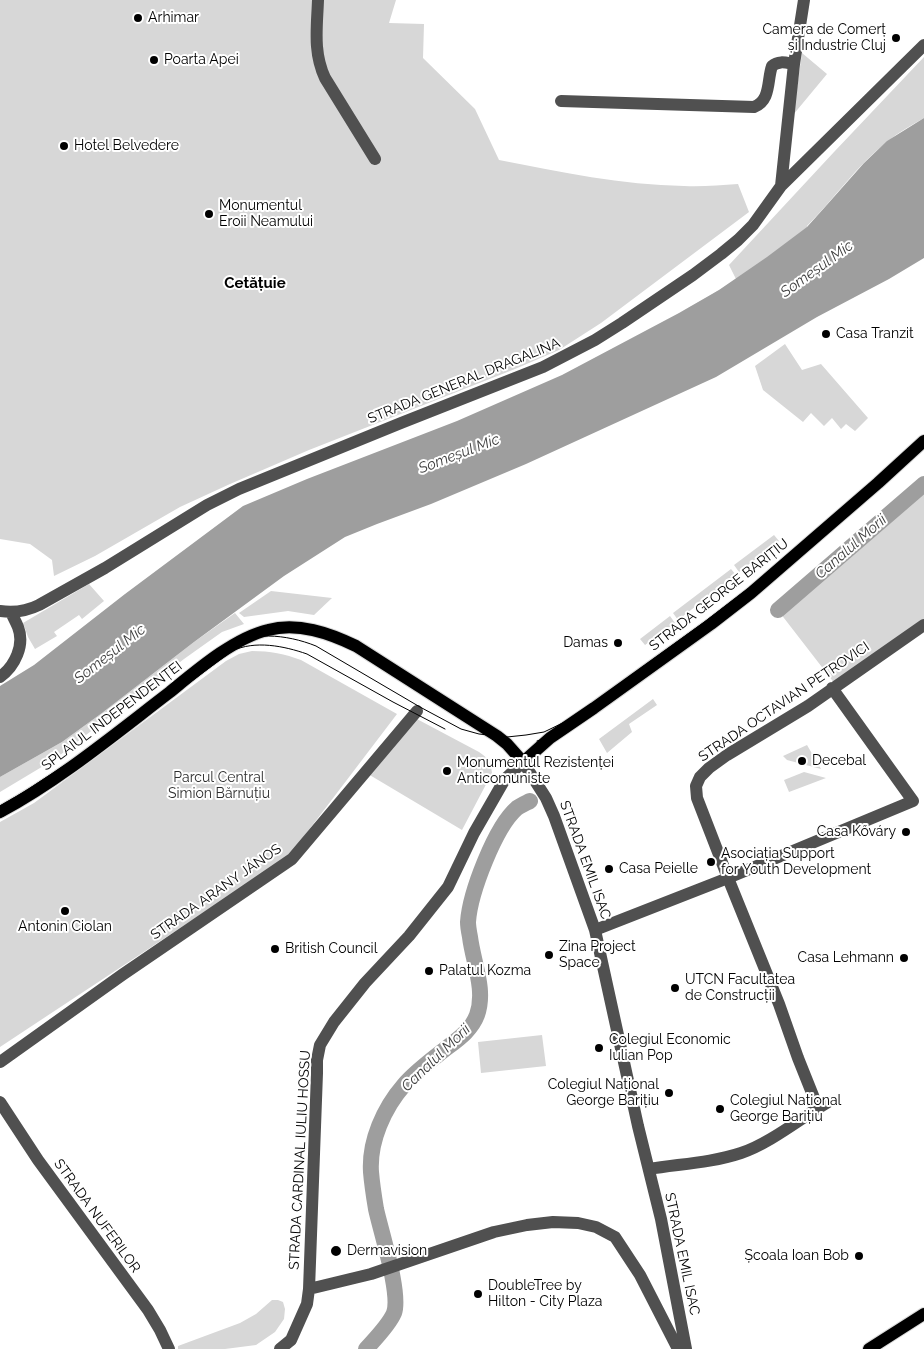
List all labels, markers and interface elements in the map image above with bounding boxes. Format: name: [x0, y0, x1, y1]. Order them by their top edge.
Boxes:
place label: Arhimar: [148, 10, 199, 26]
marker: Arhimar: [132, 12, 144, 24]
place label: Camera de Comerț și Industrie Cluj: [762, 22, 886, 54]
marker: Camera de Comerț și Industrie Cluj: [890, 32, 902, 44]
place label: Poarta Apei: [164, 52, 239, 68]
marker: Poarta Apei: [148, 54, 160, 66]
place label: Hotel Belvedere: [74, 138, 179, 154]
marker: Hotel Belvedere: [58, 140, 70, 152]
place label: Monumentul Eroii Neamului: [219, 198, 313, 230]
marker: Monumentul Eroii Neamului: [203, 208, 215, 220]
water label: Someșul Mic: [777, 237, 857, 301]
district label: Cetățuie: [224, 274, 286, 292]
place label: Casa Tranzit: [836, 326, 914, 342]
marker: Casa Tranzit: [820, 328, 832, 340]
street label: STRADA GENERAL DRAGALINA: [365, 335, 563, 427]
water label: Someșul Mic: [416, 430, 502, 478]
water label: Canalul Morii: [812, 511, 890, 583]
street label: STRADA GEORGE BARIȚIU: [646, 535, 792, 655]
water label: Someșul Mic: [71, 621, 149, 687]
place label: Damas: [563, 635, 608, 651]
marker: Damas: [612, 637, 624, 649]
street label: STRADA OCTAVIAN PETROVICI: [695, 638, 873, 766]
street label: SPLAIUL INDEPENDENȚEI: [39, 658, 185, 774]
place label: Decebal: [812, 753, 866, 769]
place label: Monumentul Rezistenței Anticomuniste: [457, 755, 614, 788]
marker: Decebal: [796, 755, 808, 767]
marker: Monumentul Rezistenței Anticomuniste: [441, 765, 453, 777]
park label: Parcul Central Simion Bărnuțiu: [168, 770, 270, 802]
street label: STRADA EMIL ISAC: [556, 799, 614, 921]
place label: Casa Kőváry: [817, 824, 896, 840]
marker: Casa Kőváry: [900, 826, 912, 838]
street label: STRADA ARANY JÁNOS: [147, 841, 285, 943]
place label: Asociația Support for Youth Development: [721, 846, 871, 879]
marker: Asociația Support for Youth Development: [705, 856, 717, 868]
place label: Casa Peielle: [619, 861, 698, 877]
marker: Casa Peielle: [603, 863, 615, 875]
marker: Antonin Ciolan: [59, 905, 71, 917]
place label: Antonin Ciolan: [18, 919, 112, 935]
place label: Zina Project Space: [559, 939, 636, 972]
place label: British Council: [285, 941, 377, 957]
marker: British Council: [269, 943, 281, 955]
marker: Zina Project Space: [543, 949, 555, 961]
place label: Casa Lehmann: [798, 950, 894, 966]
marker: Casa Lehmann: [898, 952, 910, 964]
place label: Palatul Kozma: [439, 963, 531, 979]
marker: Palatul Kozma: [423, 965, 435, 977]
place label: UTCN Facultatea de Construcții: [685, 972, 795, 1004]
marker: UTCN Facultatea de Construcții: [669, 982, 681, 994]
water label: Canalul Morii: [398, 1021, 474, 1095]
place label: Colegiul Economic Iulian Pop: [609, 1032, 731, 1064]
marker: Colegiul Economic Iulian Pop: [593, 1042, 605, 1054]
street label: STRADA CARDINAL IULIU HOSSU: [286, 1050, 314, 1270]
place label: Colegiul Național George Barițiu: [548, 1077, 659, 1110]
marker: Colegiul Național George Barițiu: [663, 1087, 675, 1099]
place label: Colegiul National George Barițiu: [730, 1093, 841, 1126]
marker: Colegiul National George Barițiu: [714, 1103, 726, 1115]
street label: STRADA NUFERILOR: [50, 1156, 144, 1276]
street label: STRADA EMIL ISAC: [661, 1191, 703, 1317]
place label: Dermavision: [347, 1243, 427, 1259]
marker: Dermavision: [329, 1244, 343, 1258]
place label: Școala Ioan Bob: [745, 1248, 849, 1264]
marker: Școala Ioan Bob: [853, 1250, 865, 1262]
place label: DoubleTree by Hilton - City Plaza: [488, 1278, 602, 1310]
marker: DoubleTree by Hilton - City Plaza: [472, 1288, 484, 1300]

